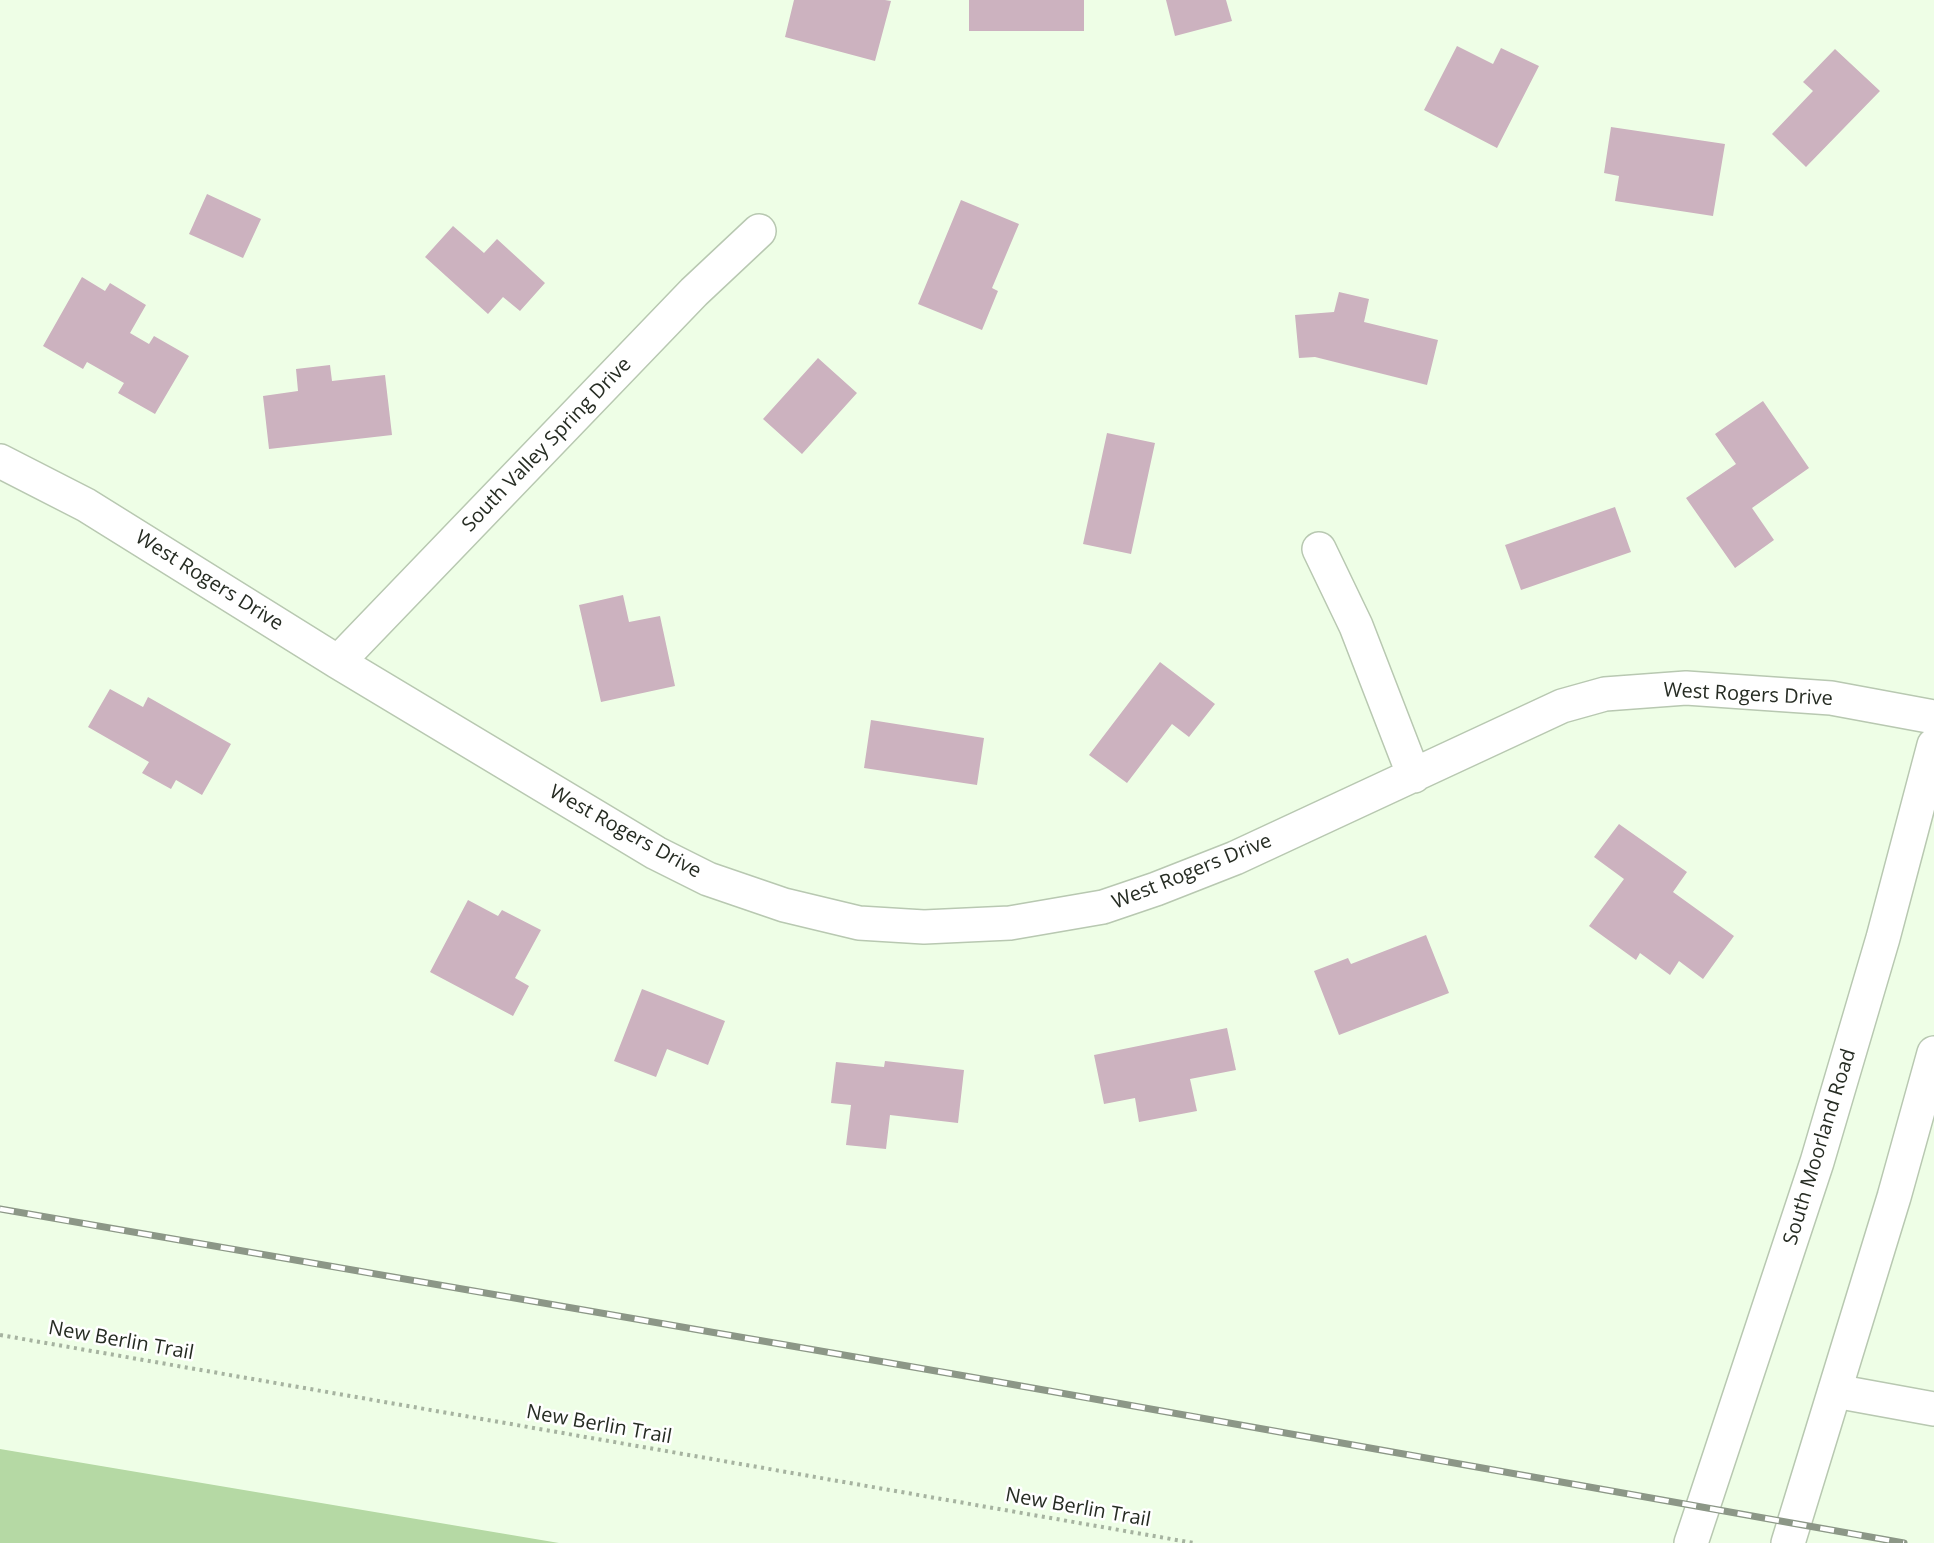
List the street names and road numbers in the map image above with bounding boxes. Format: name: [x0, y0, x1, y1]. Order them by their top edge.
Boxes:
street label: South Valley Spring Drive: [457, 353, 637, 537]
street label: West Rogers Drive: [131, 526, 287, 636]
street label: West Rogers Drive: [1663, 679, 1833, 711]
street label: West Rogers Drive: [545, 780, 705, 884]
street label: West Rogers Drive: [1109, 829, 1275, 915]
street label: South Moorland Road: [1779, 1046, 1861, 1248]
street label: New Berlin Trail: [46, 1316, 196, 1366]
street label: New Berlin Trail: [524, 1400, 674, 1450]
street label: New Berlin Trail: [1003, 1483, 1153, 1533]

